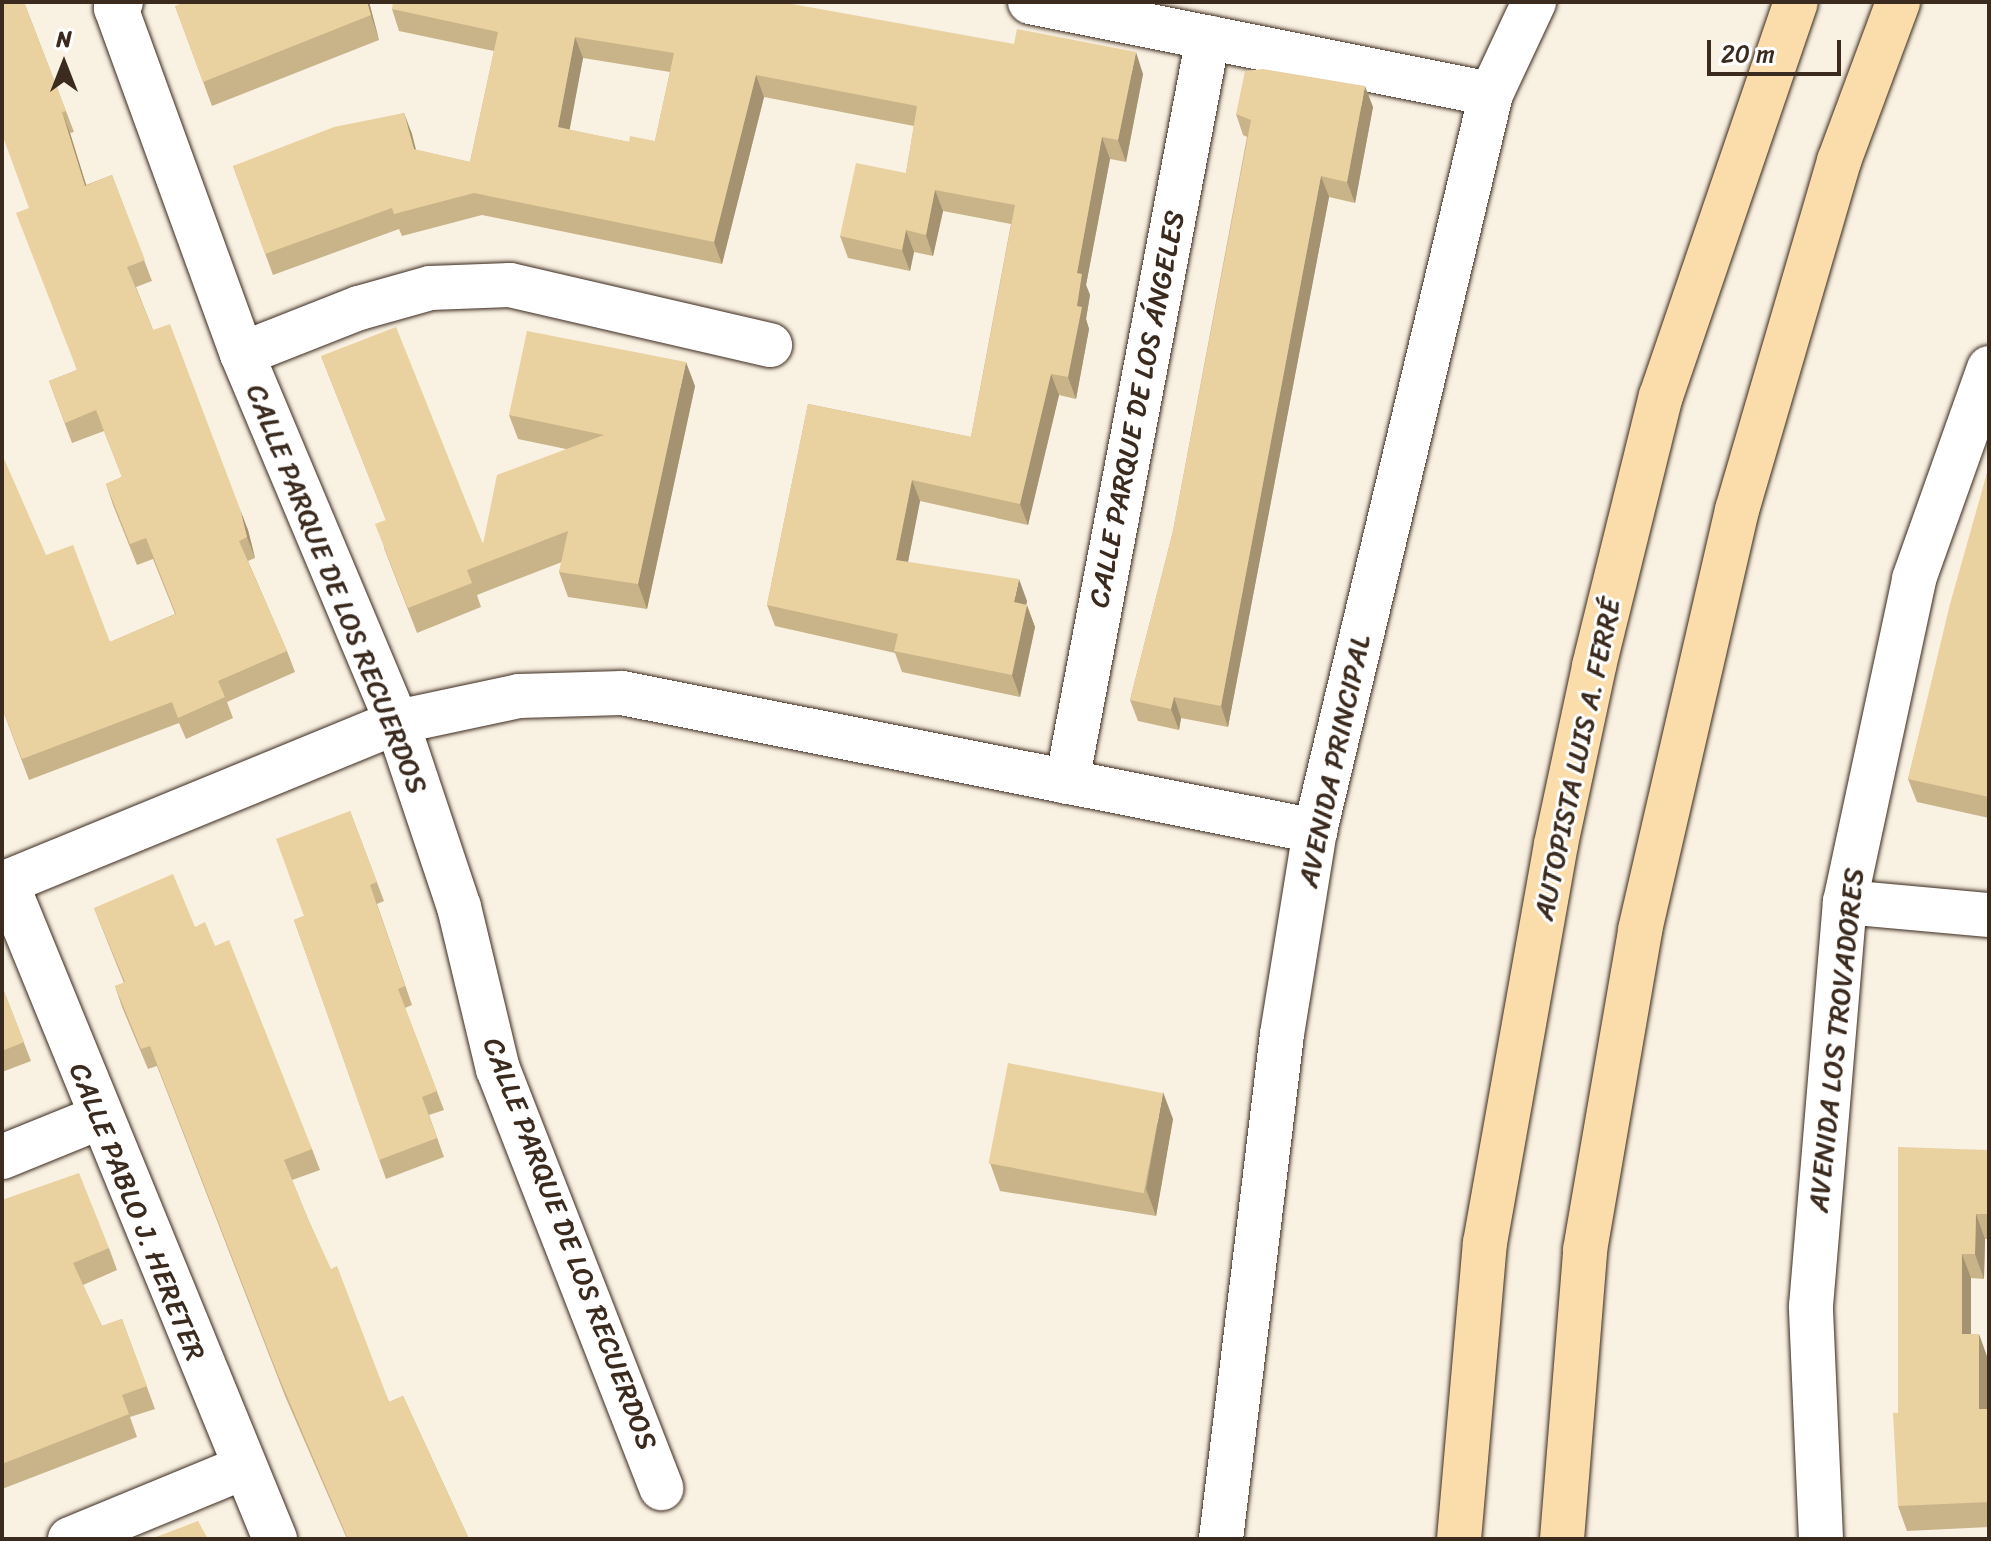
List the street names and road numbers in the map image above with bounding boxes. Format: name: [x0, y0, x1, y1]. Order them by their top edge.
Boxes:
street label: CALLE PARQUE DE LOS ÁNGELES: [1082, 207, 1192, 611]
street label: CALLE PARQUE DE LOS RECUERDOS: [239, 378, 435, 800]
street label: AUTOPISTA LUIS A. FERRÉ: [1526, 594, 1628, 924]
street label: AVENIDA PRINCIPAL: [1291, 631, 1377, 891]
street label: AVENIDA LOS TROVADORES: [1801, 867, 1871, 1213]
street label: CALLE PARQUE DE LOS RECUERDOS: [475, 1032, 665, 1456]
street label: CALLE PABLO J. HERETER: [62, 1059, 212, 1365]

